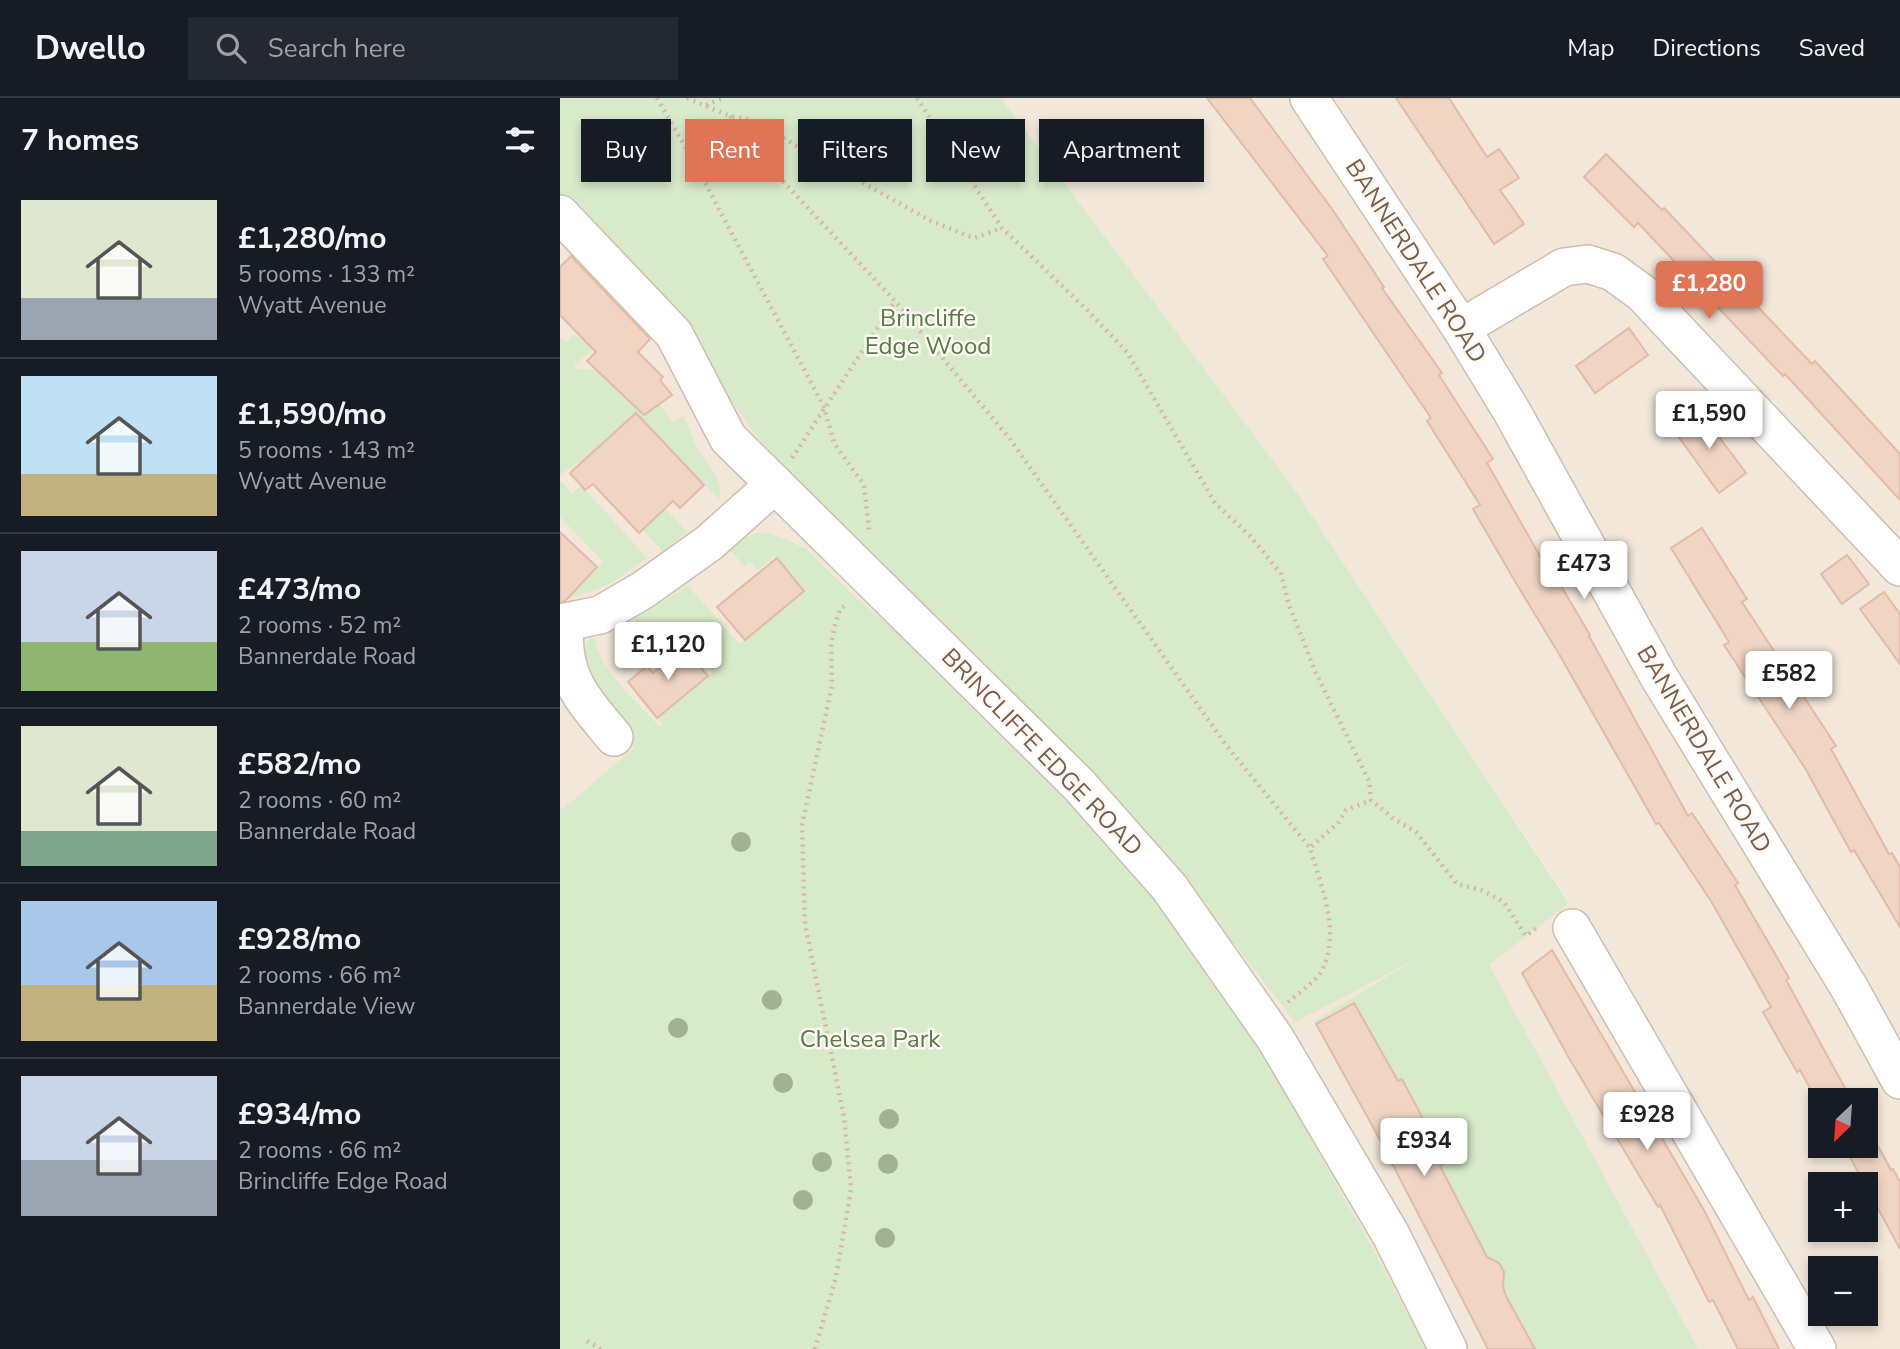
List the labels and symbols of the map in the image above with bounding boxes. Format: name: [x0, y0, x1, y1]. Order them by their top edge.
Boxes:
street label: BANNERDALE ROAD: [1338, 153, 1494, 369]
pin: £1,280: [1652, 262, 1766, 321]
park label: Brincliffe Edge Wood: [865, 302, 991, 362]
pin: £1,590: [1652, 392, 1766, 451]
pin: £473: [1543, 542, 1625, 601]
pin: £1,120: [611, 622, 725, 682]
street label: BANNERDALE ROAD: [1629, 639, 1779, 859]
street label: BRINCLIFFE EDGE ROAD: [934, 641, 1150, 863]
pin: £582: [1748, 652, 1830, 711]
park label: Chelsea Park: [800, 1023, 941, 1055]
north arrow: [1808, 1088, 1878, 1158]
pin: £928: [1606, 1093, 1688, 1152]
pin: £934: [1383, 1118, 1465, 1178]

